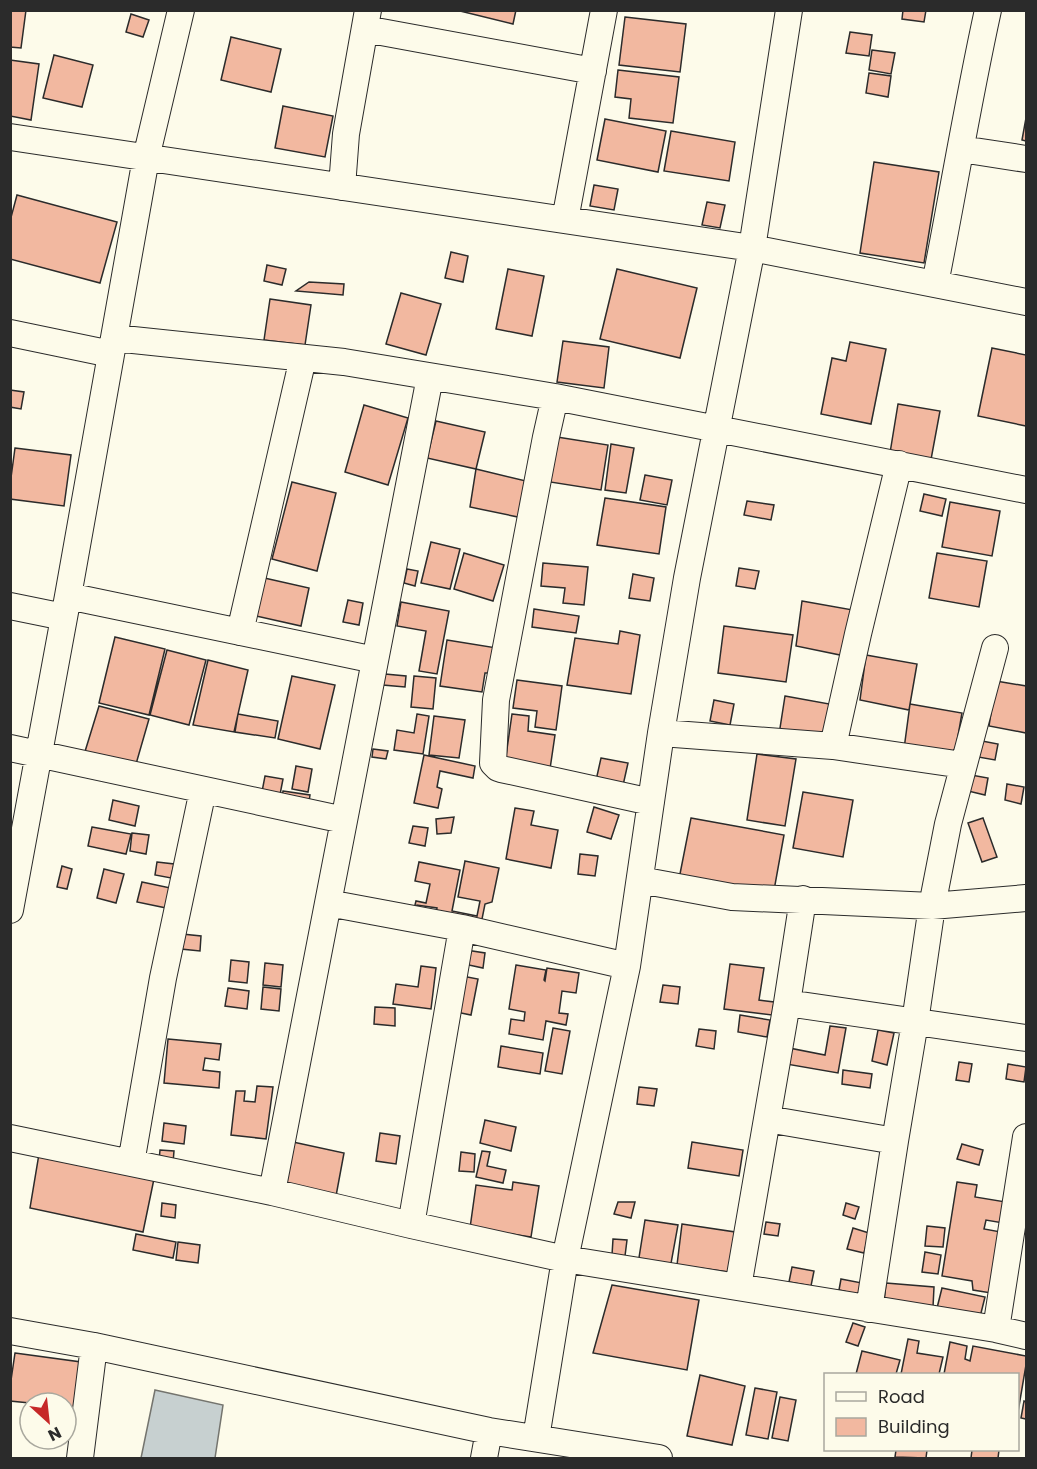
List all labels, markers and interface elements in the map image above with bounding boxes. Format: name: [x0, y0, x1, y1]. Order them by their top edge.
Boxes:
legend: [824, 1373, 1019, 1451]
text: Road: [878, 1384, 925, 1409]
north arrow: [18, 1391, 78, 1451]
text: Building: [878, 1414, 950, 1439]
text: N: [44, 1421, 65, 1447]

